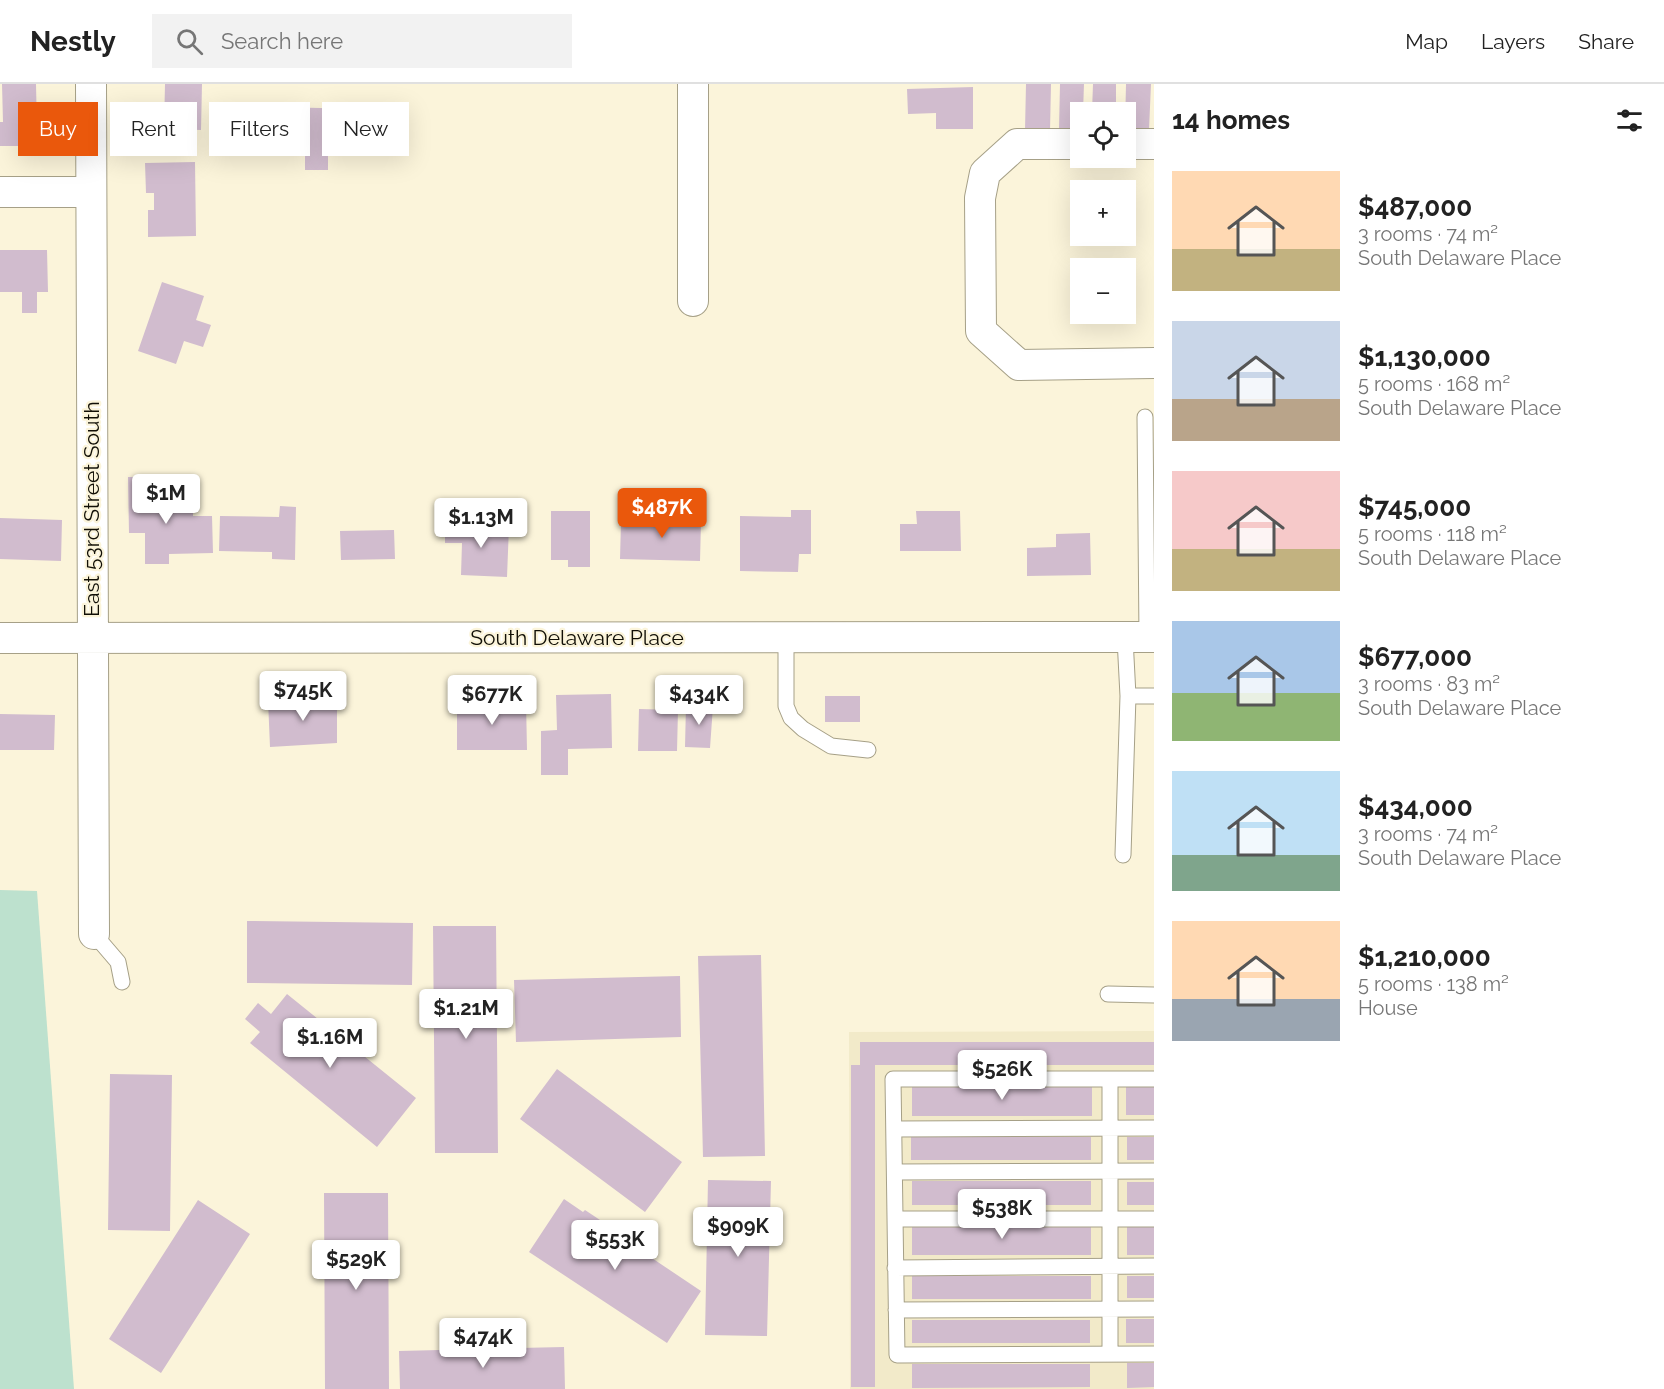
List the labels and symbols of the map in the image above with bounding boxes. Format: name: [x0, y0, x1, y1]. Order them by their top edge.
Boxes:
street label: East 53rd Street South: [79, 401, 104, 617]
pin: $1M: [137, 474, 195, 525]
pin: $487K: [620, 488, 704, 539]
pin: $1.13M: [432, 498, 530, 549]
street label: South Delaware Place: [470, 625, 684, 650]
pin: $745K: [261, 671, 345, 722]
pin: $677K: [450, 675, 534, 726]
pin: $434K: [657, 675, 741, 726]
pin: $1.21M: [417, 989, 515, 1040]
pin: $1.16M: [281, 1018, 379, 1069]
pin: $526K: [960, 1050, 1044, 1101]
pin: $538K: [960, 1189, 1044, 1240]
pin: $909K: [696, 1207, 780, 1258]
pin: $553K: [573, 1220, 657, 1271]
pin: $529K: [314, 1240, 398, 1291]
pin: $474K: [441, 1318, 525, 1369]

